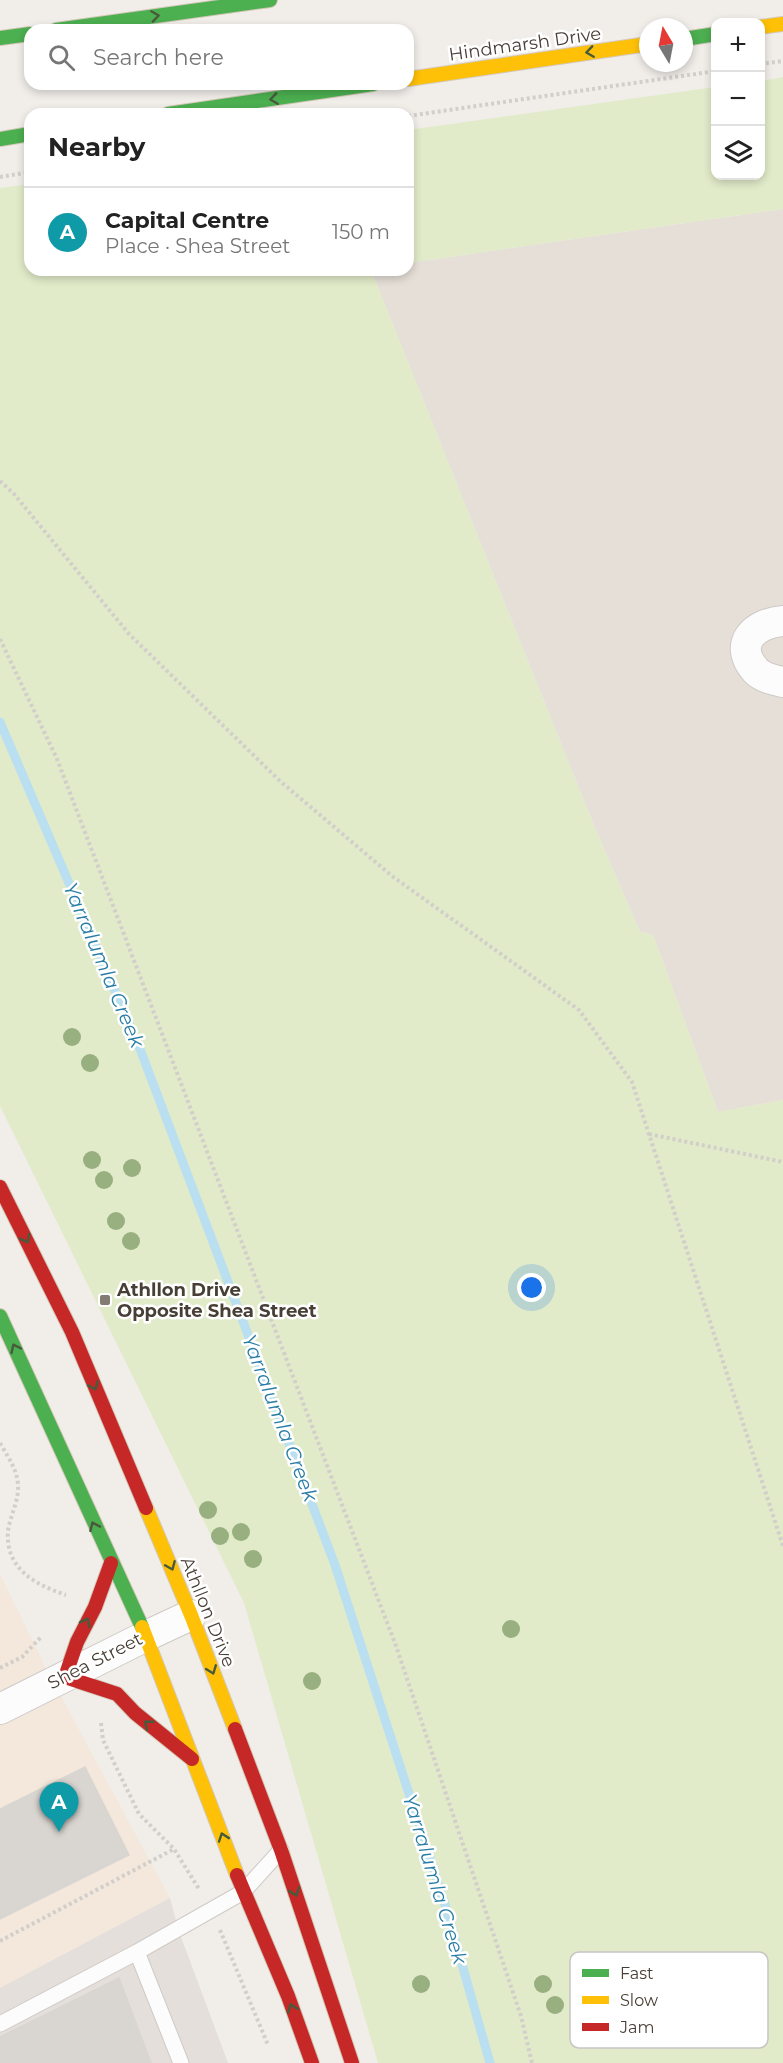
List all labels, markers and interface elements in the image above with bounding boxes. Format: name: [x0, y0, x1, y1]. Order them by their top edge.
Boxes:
one-way arrow: [151, 11, 160, 23]
north arrow: [639, 18, 693, 72]
map controls: [711, 18, 765, 180]
button: +: [711, 18, 765, 72]
street label: Hindmarsh Drive: [447, 22, 603, 66]
search box: [24, 24, 414, 90]
icon: search: [45, 41, 78, 74]
text: Search here: [93, 44, 224, 71]
one-way arrow: [586, 46, 595, 58]
button: −: [711, 72, 765, 126]
one-way arrow: [269, 92, 278, 104]
button: layers: [711, 126, 765, 180]
text: Nearby: [48, 131, 145, 163]
text: Capital Centre: [105, 207, 269, 234]
text: A: [60, 220, 75, 244]
text: 150 m: [332, 220, 390, 244]
text: Place · Shea Street: [105, 234, 290, 258]
water label: Yarralumla Creek: [58, 879, 150, 1052]
one-way arrow: [19, 1233, 30, 1244]
your location: [517, 1273, 546, 1302]
place label: Athllon Drive Opposite Shea Street: [116, 1279, 317, 1322]
marker: Athllon Drive Opposite Shea Street: [98, 1293, 112, 1307]
water label: Yarralumla Creek: [237, 1331, 323, 1506]
one-way arrow: [10, 1343, 22, 1354]
one-way arrow: [87, 1380, 99, 1391]
one-way arrow: [90, 1521, 102, 1532]
street label: Athllon Drive: [176, 1554, 240, 1671]
one-way arrow: [163, 1559, 175, 1570]
one-way arrow: [79, 1618, 91, 1629]
street label: Shea Street: [44, 1628, 146, 1694]
one-way arrow: [205, 1664, 217, 1675]
one-way arrow: [144, 1721, 155, 1732]
pin: A: [40, 1782, 78, 1832]
water label: Yarralumla Creek: [398, 1791, 473, 1968]
one-way arrow: [218, 1832, 231, 1842]
one-way arrow: [287, 1886, 300, 1897]
legend: [570, 1952, 768, 2048]
text: Fast: [620, 1964, 654, 1983]
text: Slow: [620, 1991, 658, 2010]
one-way arrow: [287, 2003, 299, 2014]
text: Jam: [619, 2018, 654, 2037]

